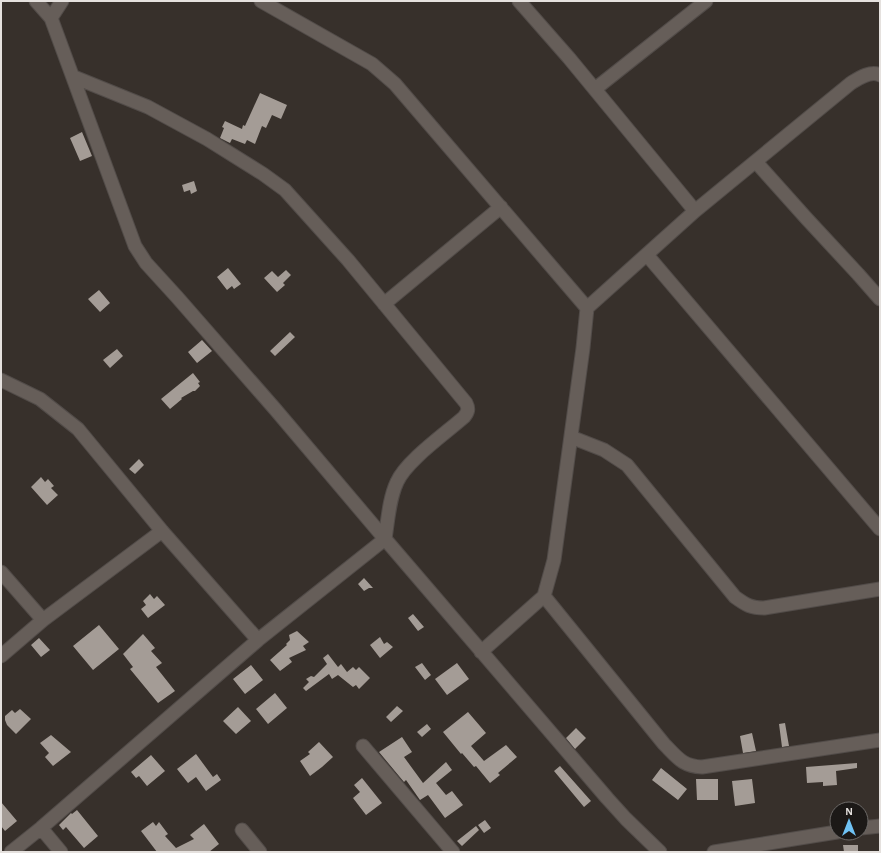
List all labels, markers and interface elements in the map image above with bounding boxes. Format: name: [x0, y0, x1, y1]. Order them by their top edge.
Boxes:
north arrow: [829, 801, 869, 841]
text: N: [845, 806, 853, 817]

